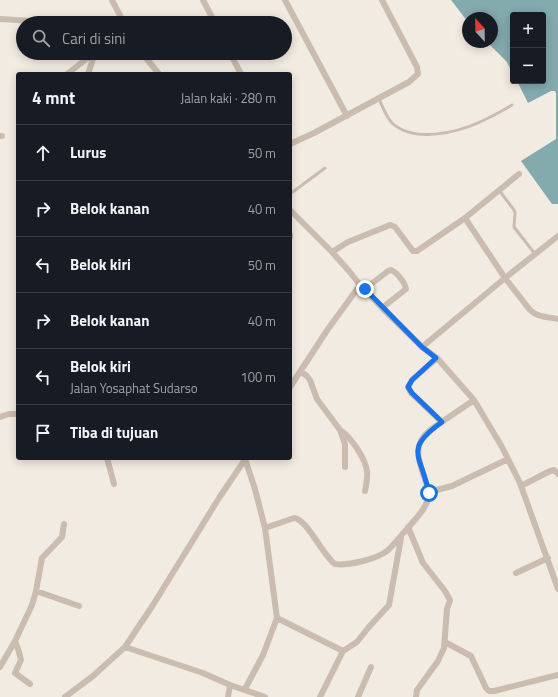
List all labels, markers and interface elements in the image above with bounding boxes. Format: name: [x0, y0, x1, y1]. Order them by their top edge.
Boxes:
north arrow: [462, 12, 498, 48]
map controls: [510, 12, 546, 84]
button: +: [510, 12, 546, 48]
search box: [16, 16, 292, 60]
icon: search: [30, 27, 52, 49]
text: Cari di sini: [62, 27, 126, 50]
button: −: [510, 48, 546, 84]
text: 4 mnt: [32, 85, 75, 111]
text: Jalan kaki · 280 m: [180, 88, 276, 108]
text: Lurus: [70, 141, 106, 164]
icon: ahead: [32, 142, 54, 164]
text: 50 m: [248, 143, 276, 163]
text: Belok kanan: [70, 197, 150, 220]
icon: right: [32, 198, 54, 220]
text: 40 m: [248, 199, 276, 219]
text: Belok kiri: [70, 253, 131, 276]
icon: left: [32, 254, 54, 276]
text: 50 m: [248, 255, 276, 275]
route end: [356, 280, 374, 298]
text: Belok kanan: [70, 309, 150, 332]
icon: right: [32, 310, 54, 332]
text: 40 m: [248, 311, 276, 331]
text: Belok kiri: [70, 355, 131, 378]
icon: left: [32, 366, 54, 388]
text: 100 m: [240, 367, 276, 387]
text: Jalan Yosaphat Sudarso: [70, 378, 198, 398]
text: Tiba di tujuan: [70, 421, 158, 444]
icon: arrive: [32, 422, 54, 444]
route start: [420, 484, 438, 502]

